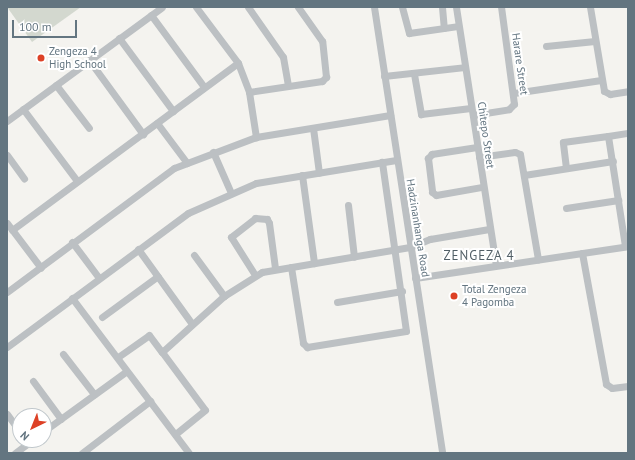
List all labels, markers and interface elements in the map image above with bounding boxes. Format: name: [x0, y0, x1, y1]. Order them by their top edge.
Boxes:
scale bar: [14, 12, 79, 38]
text: 100 m: [19, 19, 52, 34]
street label: Harare Street: [509, 32, 531, 96]
place label: Zengeza 4 High School: [49, 45, 106, 71]
marker: Zengeza 4 High School: [36, 53, 46, 63]
street label: Chitepo Street: [475, 101, 497, 169]
street label: Hadzinanhanga Road: [404, 178, 432, 278]
district label: ZENGEZA 4: [443, 248, 515, 264]
place label: Total Zengeza 4 Pagomba: [462, 283, 527, 309]
marker: Total Zengeza 4 Pagomba: [449, 291, 459, 301]
north arrow: [12, 408, 52, 448]
text: N: [17, 428, 32, 444]

